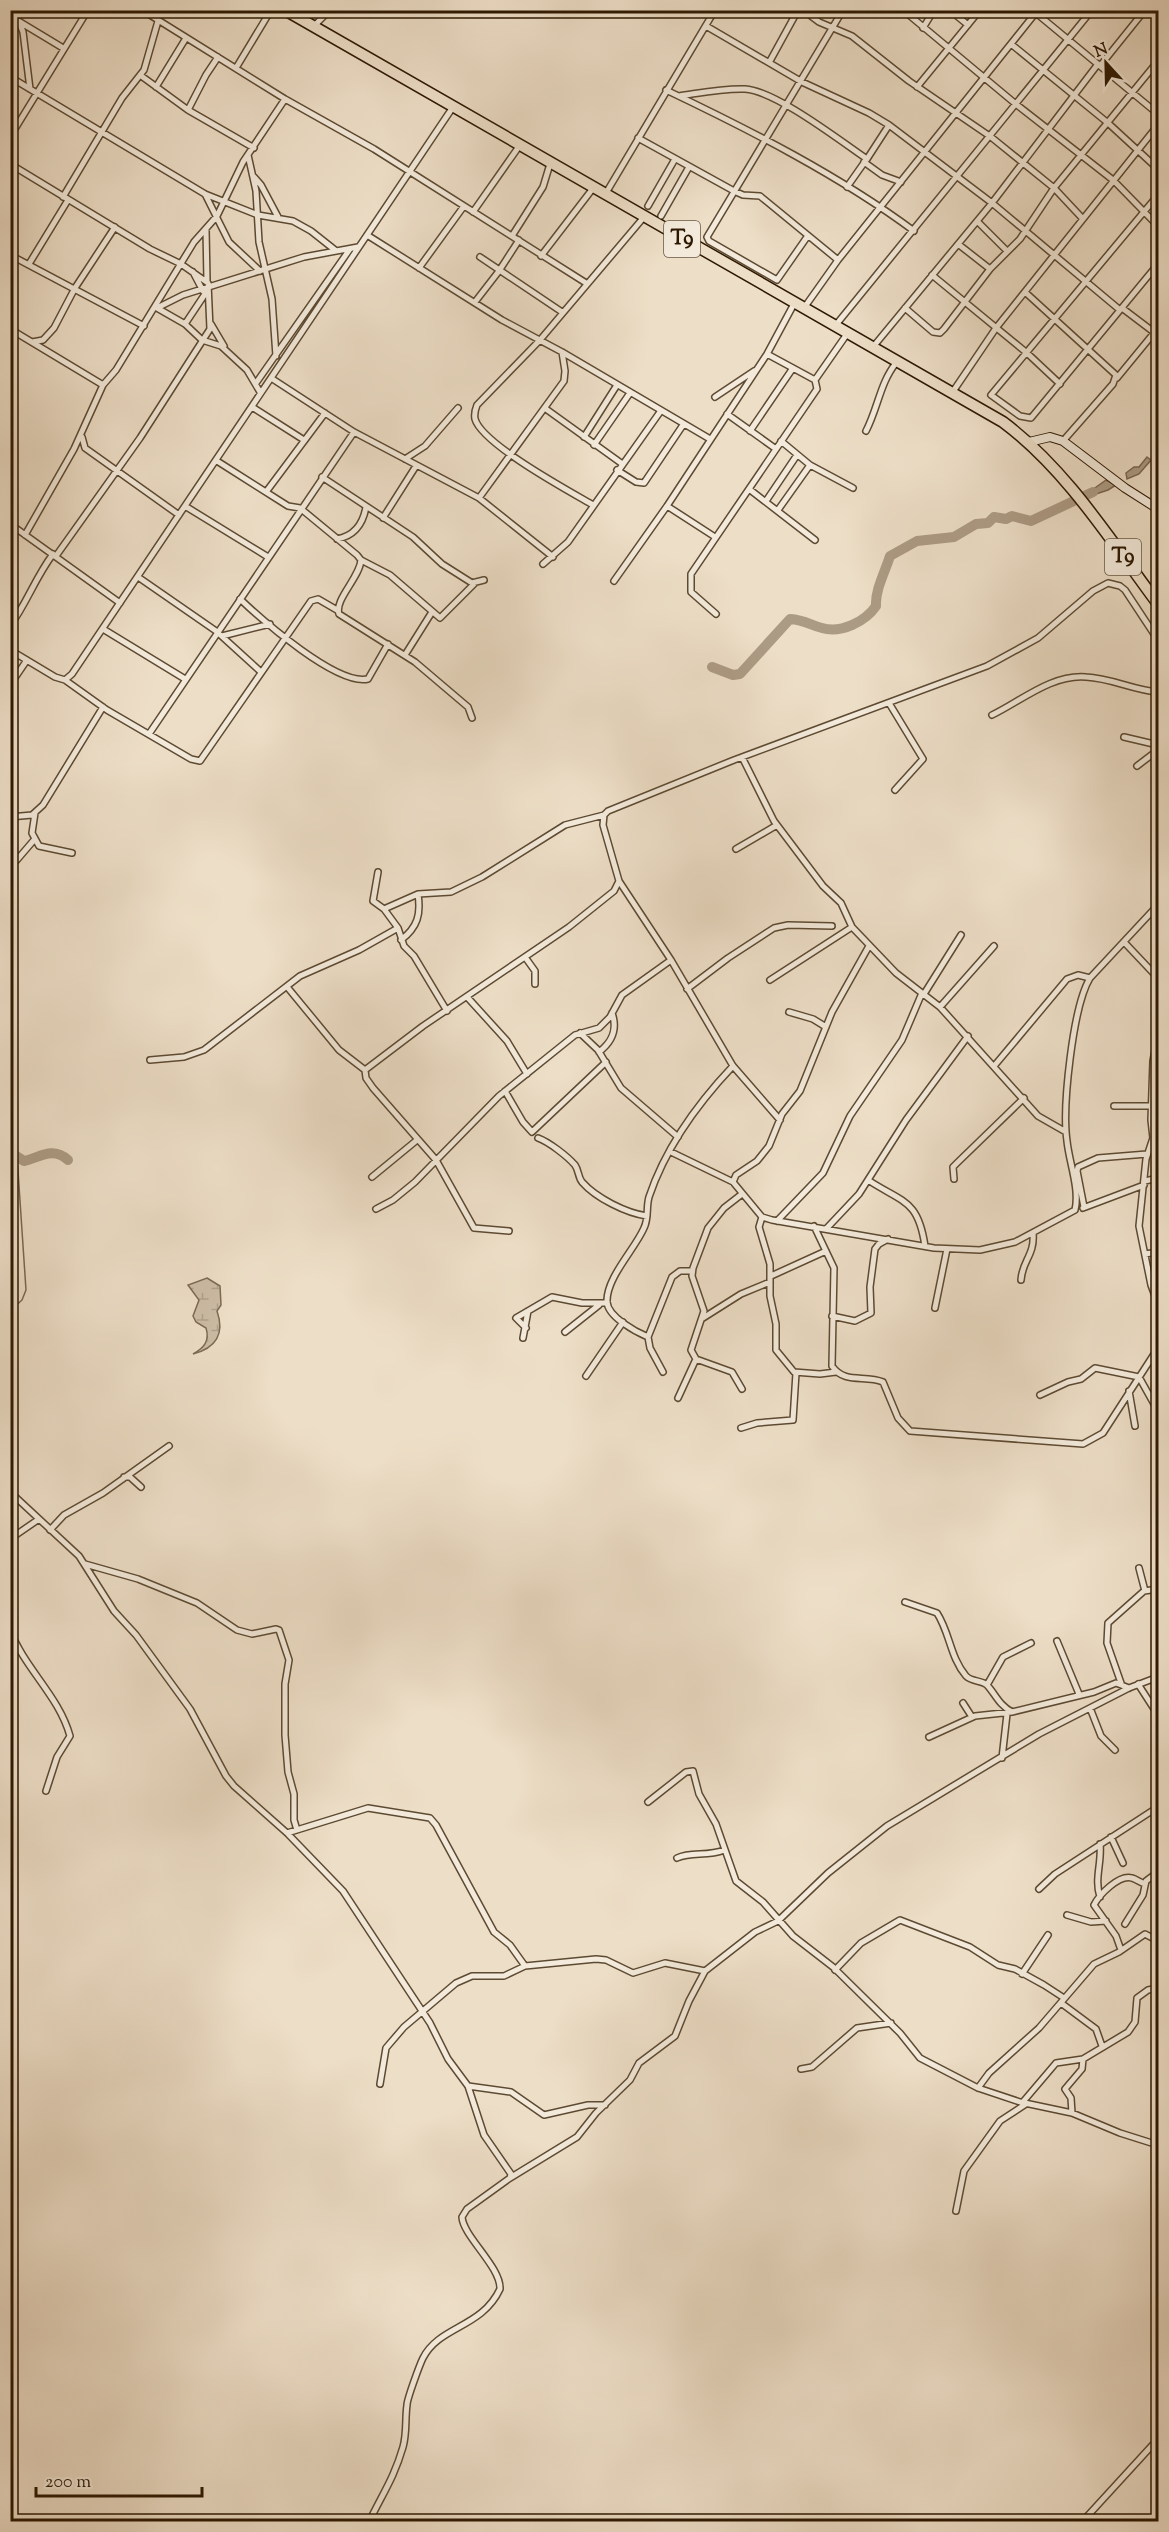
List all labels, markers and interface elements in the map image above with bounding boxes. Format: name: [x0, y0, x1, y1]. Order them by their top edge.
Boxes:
north arrow: [1076, 33, 1136, 93]
text: N: [1091, 38, 1112, 64]
road number: T9: [664, 221, 700, 257]
road number: T9: [1105, 539, 1141, 575]
scale bar: [36, 2460, 202, 2498]
text: 200 m: [45, 2470, 91, 2496]

